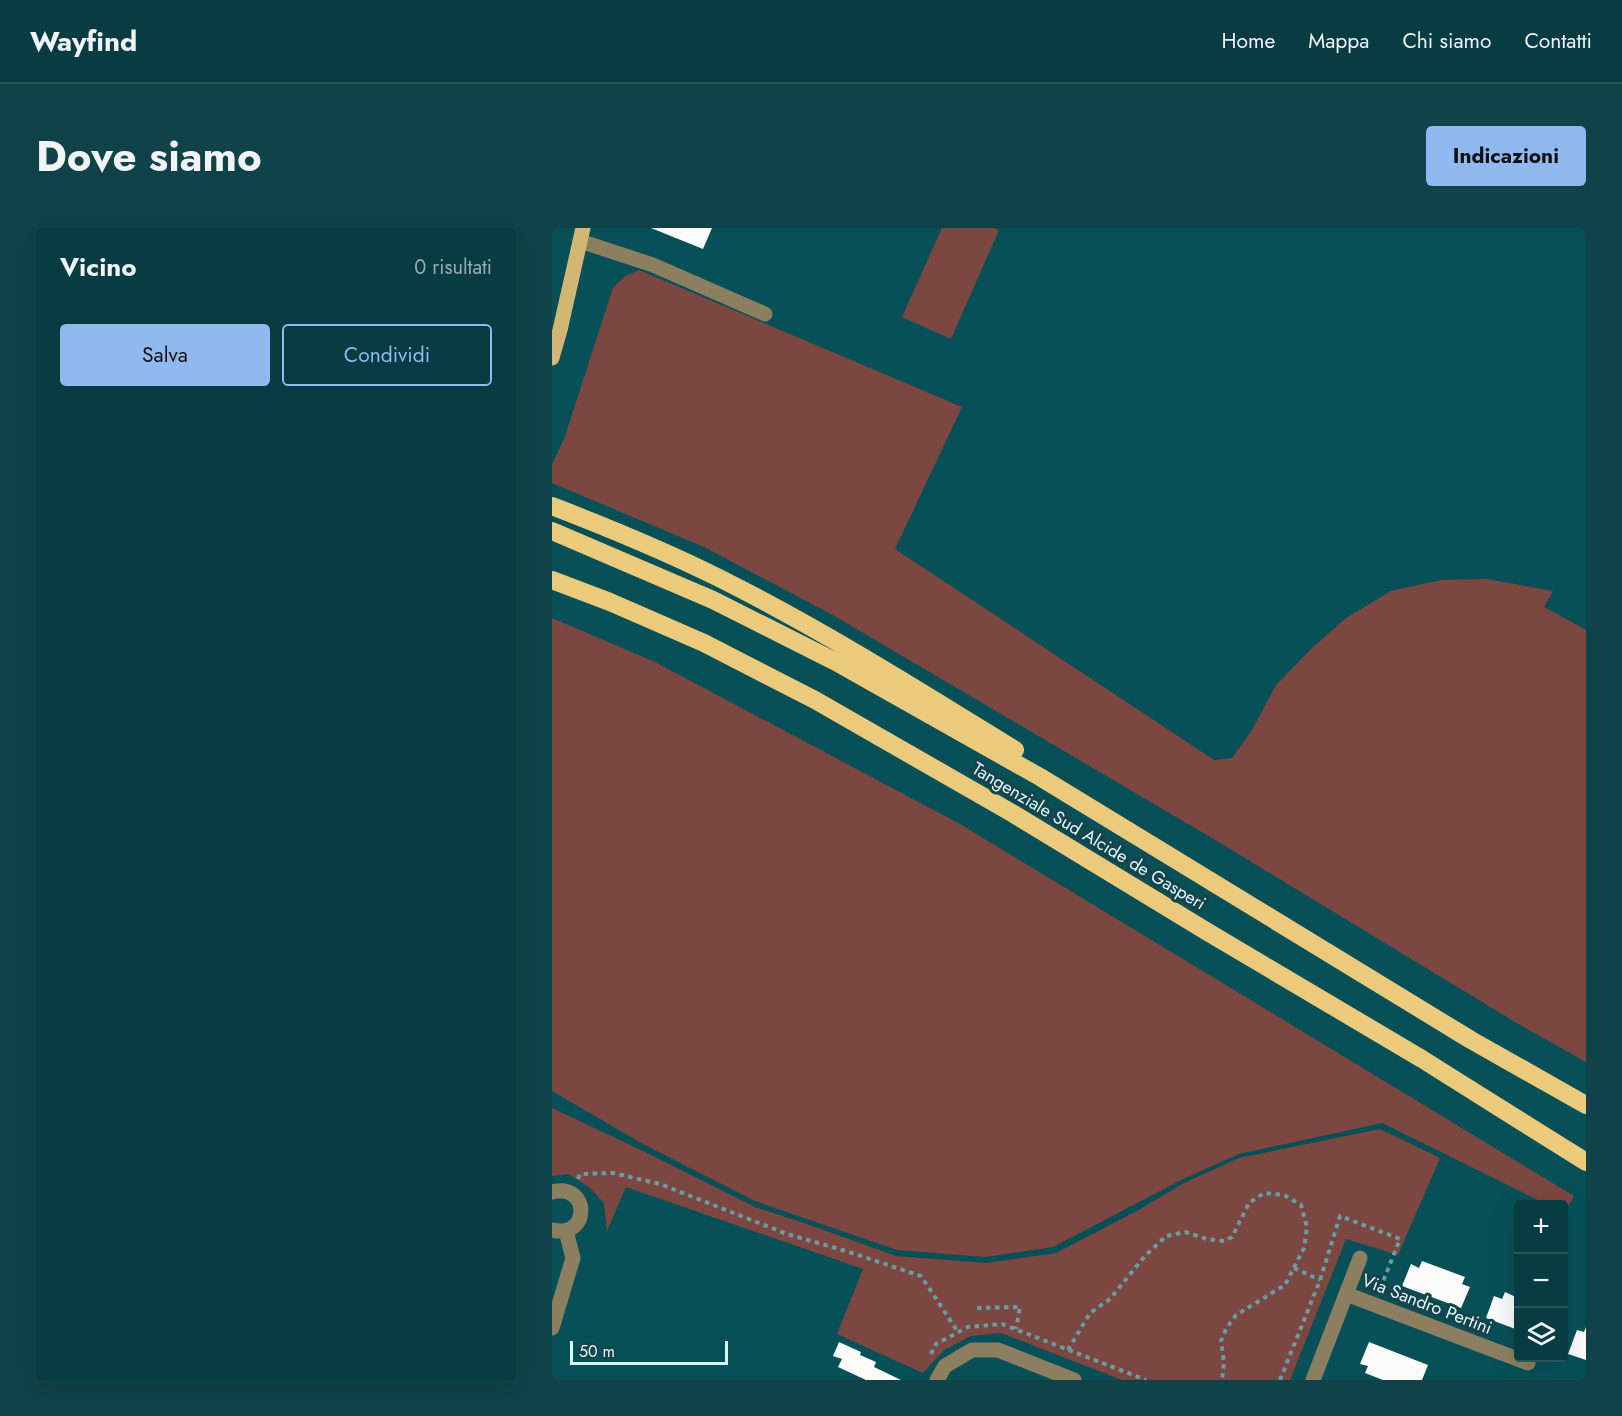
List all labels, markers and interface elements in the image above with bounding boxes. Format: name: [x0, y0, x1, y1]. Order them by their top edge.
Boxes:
text: Wayfind: [30, 21, 137, 62]
text: Home: [1222, 26, 1275, 56]
text: Mappa: [1308, 26, 1369, 56]
text: Chi siamo: [1402, 26, 1491, 56]
text: Contatti: [1524, 26, 1592, 56]
text: Dove siamo: [36, 126, 262, 187]
button: Indicazioni: [1426, 126, 1586, 186]
text: Vicino: [60, 248, 137, 286]
text: 0 risultati: [414, 253, 492, 282]
button: Salva: [60, 324, 270, 386]
button: Condividi: [282, 324, 492, 386]
street label: Tangenziale Sud Alcide de Gasperi: [967, 756, 1211, 916]
map controls: [1514, 1200, 1568, 1362]
button: +: [1514, 1200, 1568, 1254]
button: −: [1514, 1254, 1568, 1308]
street label: Via Sandro Pertini: [1358, 1267, 1496, 1341]
button: layers: [1514, 1308, 1568, 1362]
scale bar: [570, 1338, 728, 1366]
text: 50 m: [579, 1340, 615, 1363]

